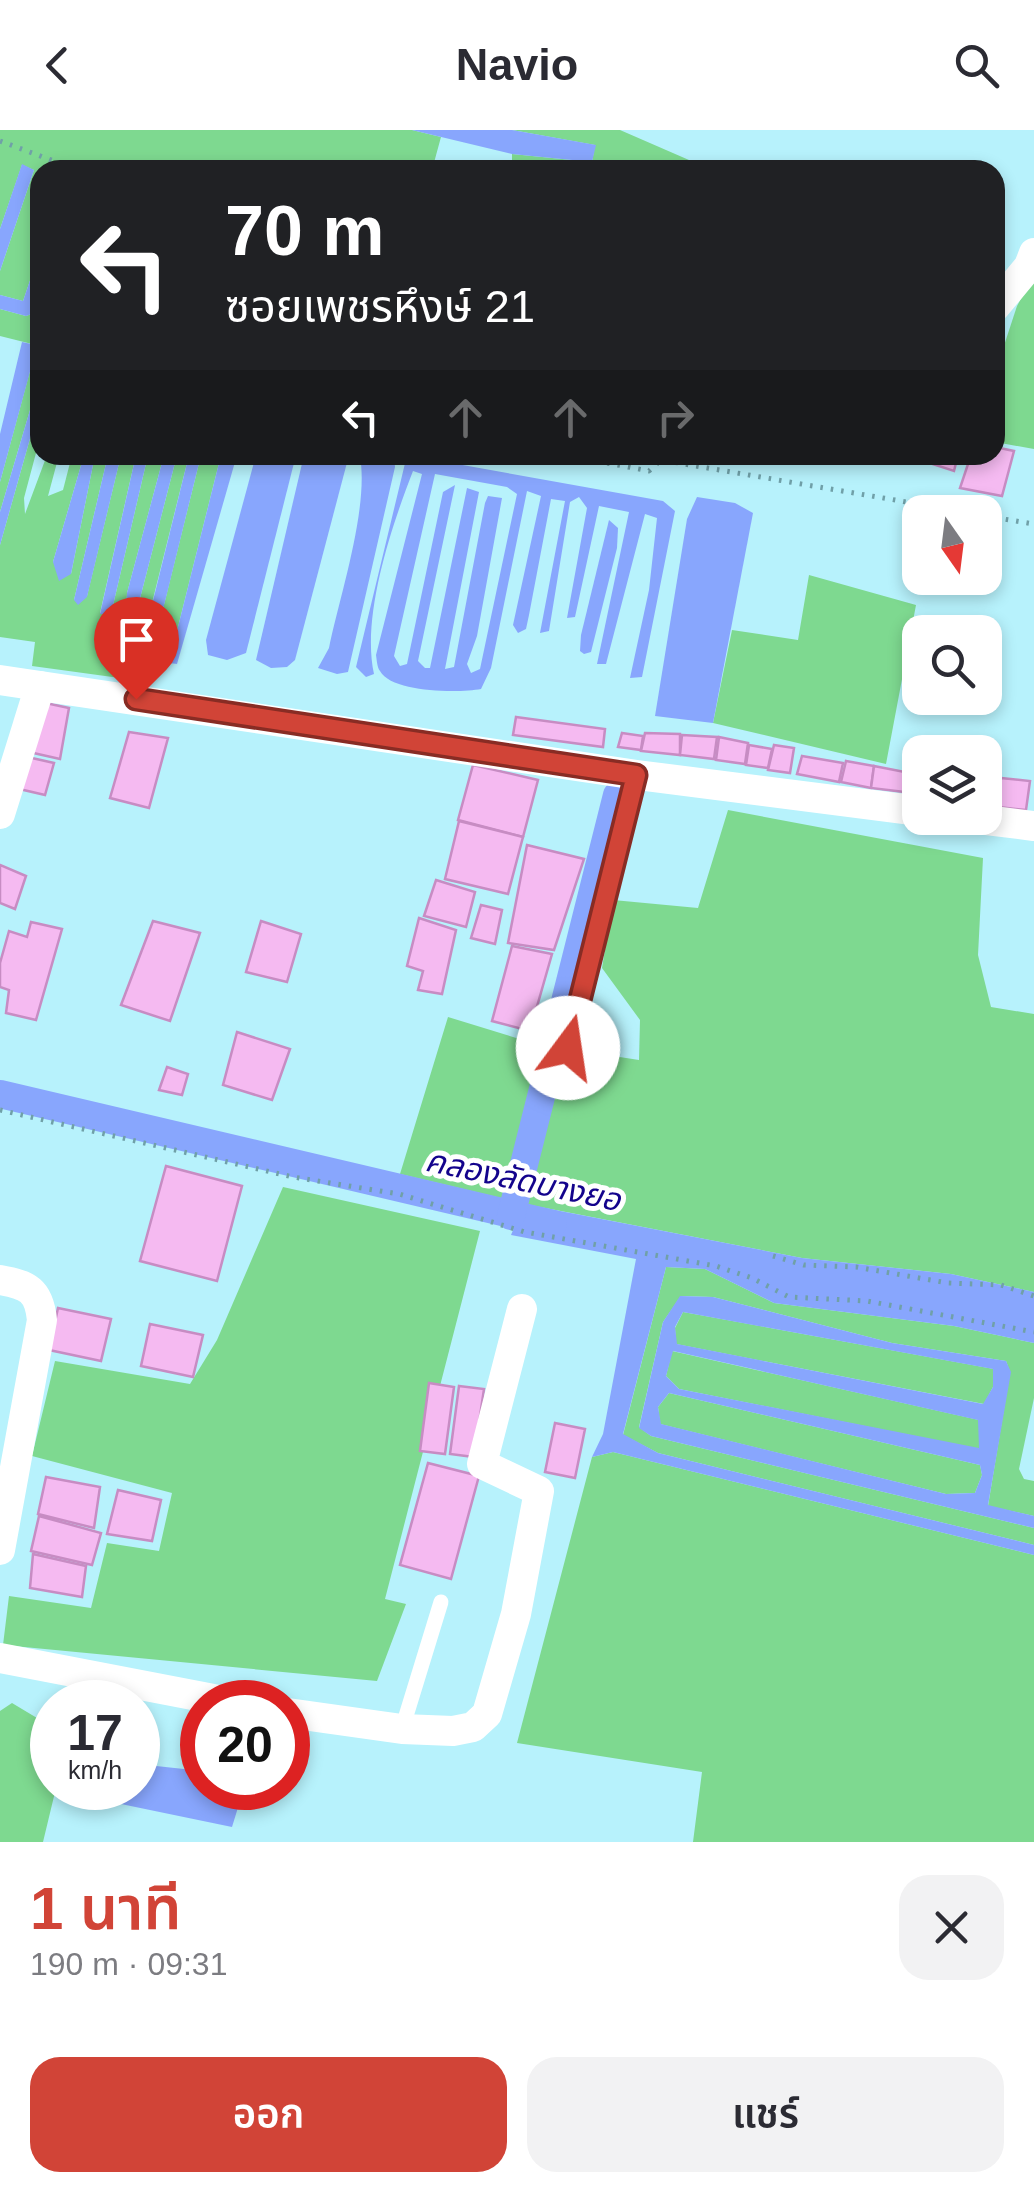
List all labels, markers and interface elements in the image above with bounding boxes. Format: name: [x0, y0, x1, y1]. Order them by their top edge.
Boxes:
icon: back: [30, 38, 85, 93]
icon: search: [949, 38, 1004, 93]
text: Navio: [456, 39, 578, 90]
text: 70 m: [225, 192, 385, 270]
icon: left: [60, 200, 190, 330]
text: ซอยเพชรหึงษ์ 21: [225, 281, 535, 332]
icon: left: [333, 390, 388, 445]
icon: ahead: [438, 390, 493, 445]
icon: ahead: [543, 390, 598, 445]
icon: right: [648, 390, 703, 445]
north arrow: [902, 495, 1002, 595]
map controls: [902, 495, 1002, 835]
pin: [94, 597, 179, 700]
icon: arrive: [109, 612, 164, 667]
button: search: [902, 615, 1002, 715]
button: layers: [902, 735, 1002, 835]
position arrow: [516, 996, 620, 1100]
water label: คลองลัดบางยอ: [422, 1142, 625, 1219]
speed limit sign: 20: [180, 1680, 310, 1810]
text: 17: [67, 1705, 123, 1761]
text: km/h: [68, 1756, 122, 1784]
text: 1 นาที: [30, 1875, 181, 1942]
button: close: [899, 1875, 1004, 1980]
text: 190 m · 09:31: [30, 1946, 227, 1982]
button: ออก: [30, 2057, 507, 2172]
button: แชร์: [527, 2057, 1004, 2172]

